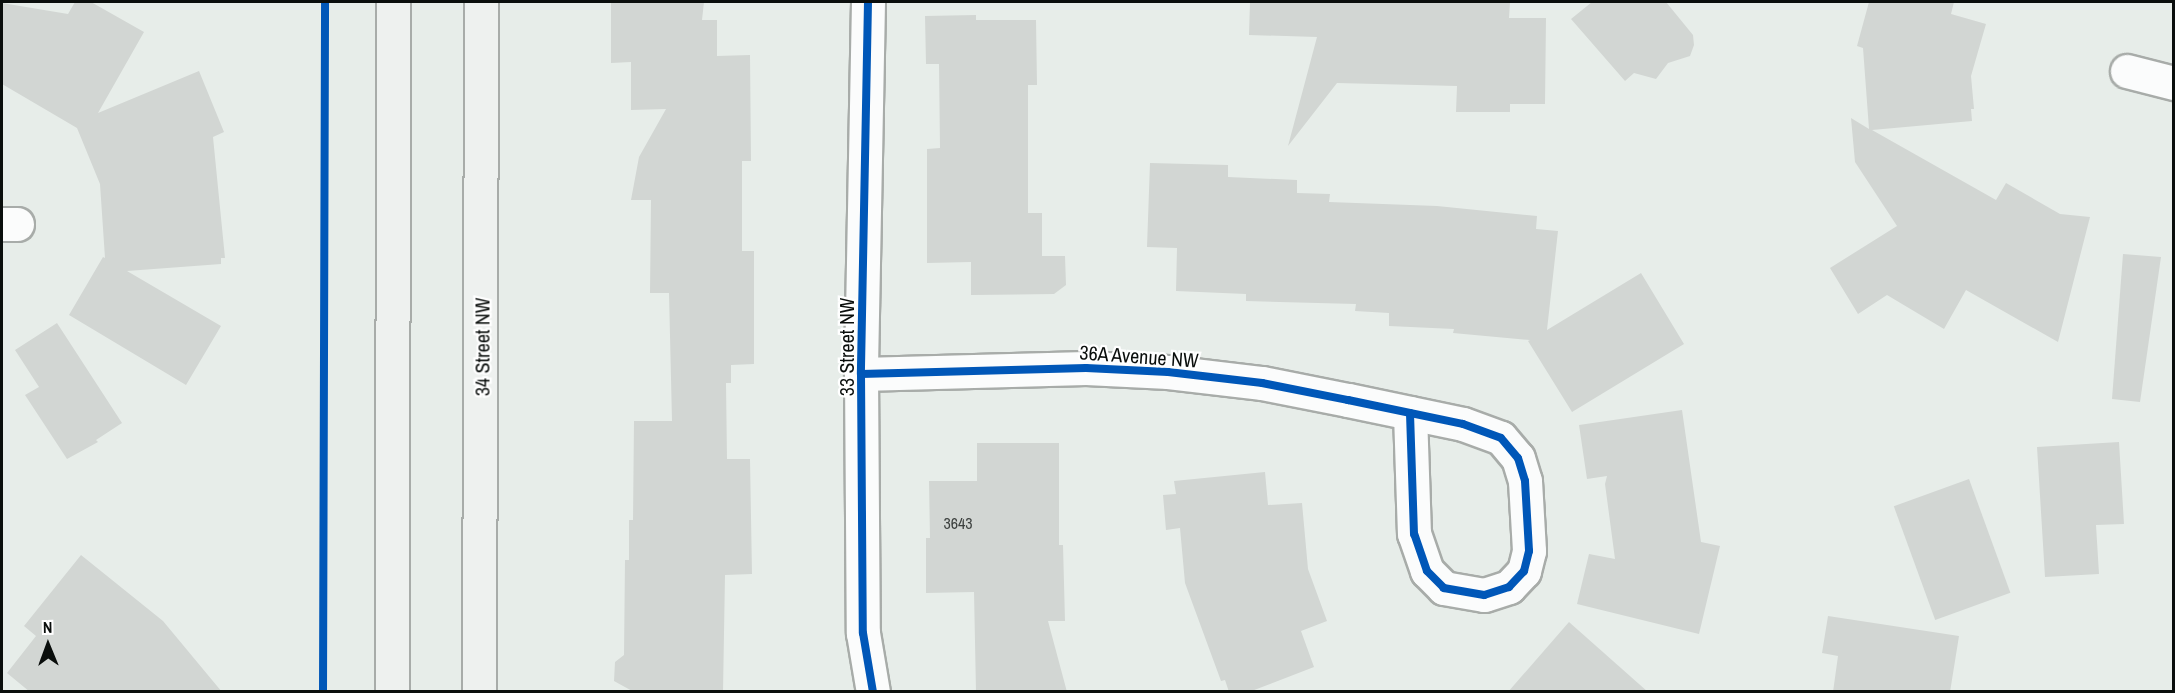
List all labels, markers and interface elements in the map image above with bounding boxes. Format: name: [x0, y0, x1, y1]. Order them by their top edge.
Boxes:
street label: 34 Street NW: [470, 298, 494, 396]
street label: 33 Street NW: [834, 298, 858, 396]
street label: 36A Avenue NW: [1078, 340, 1200, 372]
house number: 3643: [943, 513, 973, 533]
north arrow: [18, 615, 78, 675]
text: N: [43, 616, 53, 638]

